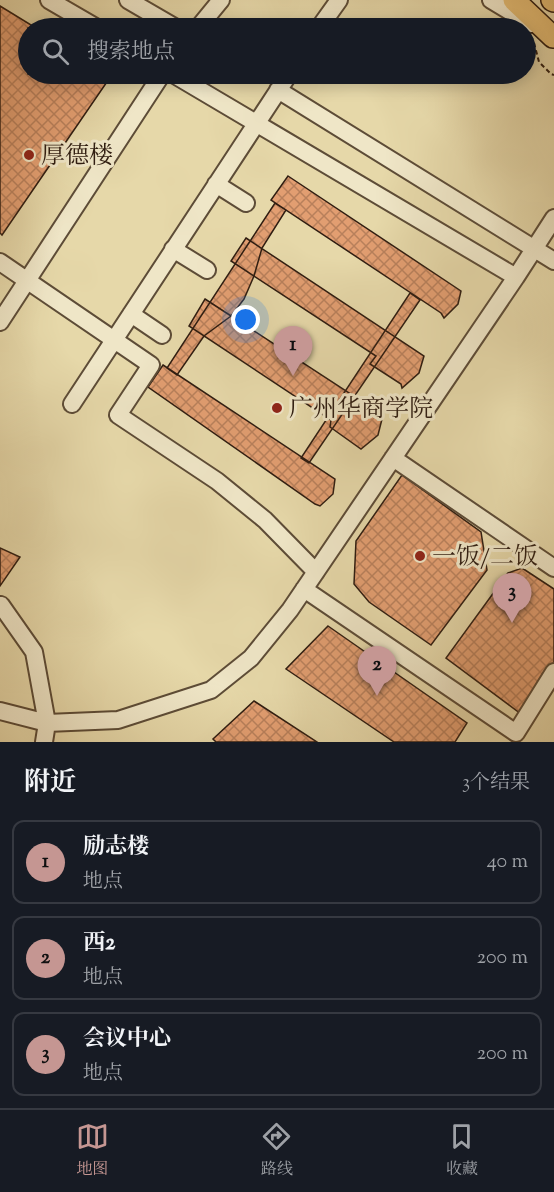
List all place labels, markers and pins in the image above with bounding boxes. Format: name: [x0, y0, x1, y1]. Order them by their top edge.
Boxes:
place label: 厚德楼: [41, 140, 113, 174]
marker: 厚德楼: [22, 148, 36, 162]
pin: 1: [274, 326, 312, 376]
place label: 广州华商学院: [289, 393, 433, 427]
marker: 广州华商学院: [270, 401, 284, 415]
place label: 一饭/二饭: [432, 541, 538, 575]
marker: 一饭/二饭: [413, 549, 427, 563]
pin: 3: [492, 574, 532, 623]
pin: 2: [358, 646, 397, 696]

